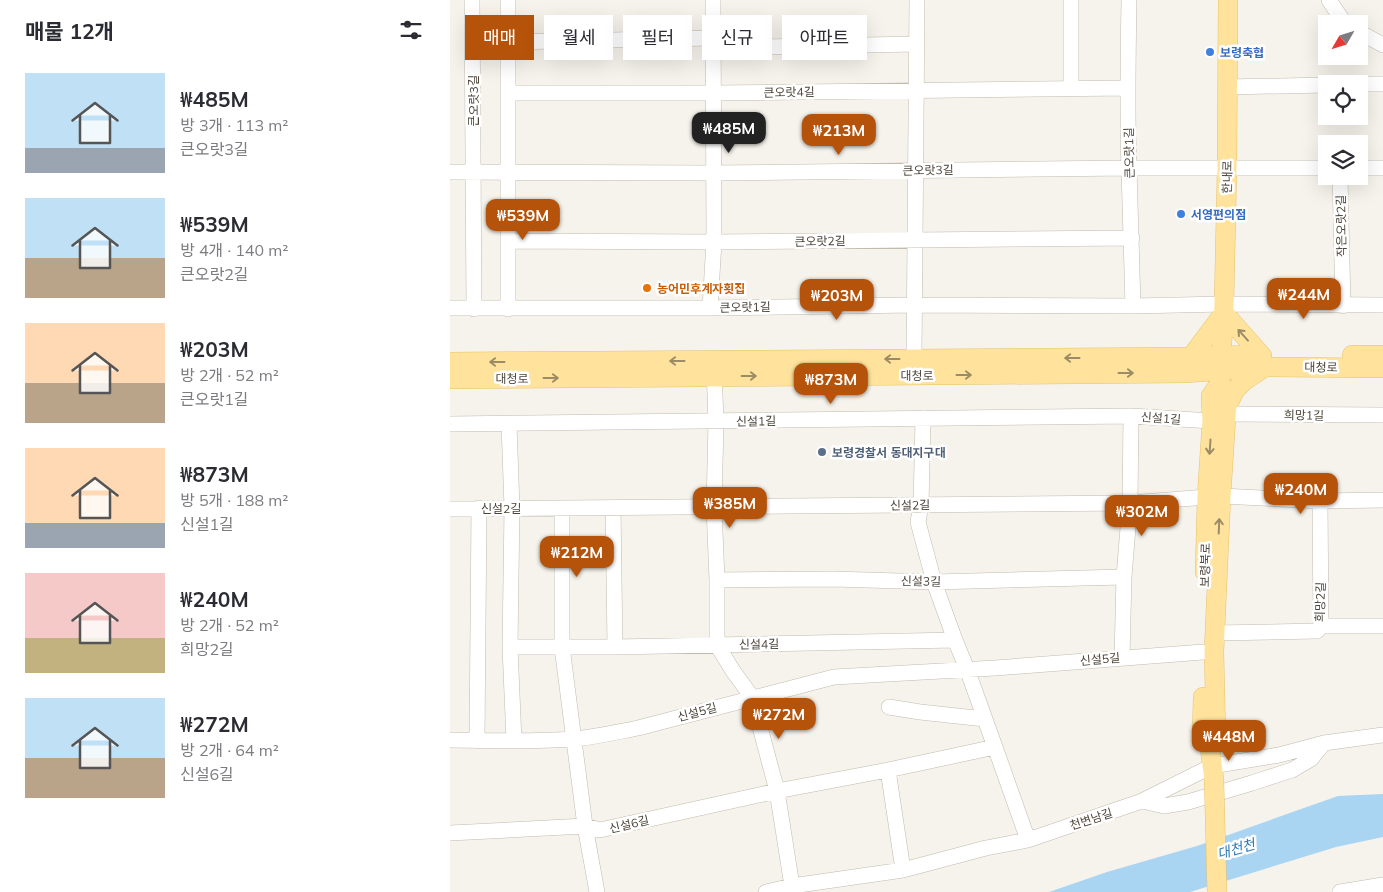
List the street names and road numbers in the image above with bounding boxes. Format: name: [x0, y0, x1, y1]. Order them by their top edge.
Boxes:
street label: 큰오랏3길: [466, 75, 481, 127]
street label: 큰오랏4길: [763, 84, 815, 100]
street label: 큰오랏1길: [1121, 127, 1137, 179]
street label: 한내로: [1219, 160, 1235, 194]
street label: 큰오랏3길: [902, 162, 954, 178]
street label: 작은오랏2길: [1333, 195, 1349, 257]
street label: 큰오랏2길: [794, 233, 846, 249]
street label: 큰오랏1길: [719, 299, 771, 315]
street label: 대청로: [1304, 359, 1338, 375]
street label: 대청로: [900, 368, 934, 383]
street label: 대청로: [495, 371, 529, 386]
street label: 희망1길: [1284, 407, 1324, 423]
street label: 신설1길: [1140, 409, 1182, 427]
street label: 신설1길: [736, 413, 776, 429]
street label: 신설2길: [890, 497, 930, 513]
street label: 신설2길: [481, 501, 521, 516]
street label: 보령북로: [1197, 543, 1213, 587]
street label: 신설3길: [901, 573, 941, 589]
street label: 희망2길: [1312, 582, 1328, 622]
street label: 신설4길: [739, 636, 779, 652]
street label: 신설5길: [1079, 650, 1121, 668]
street label: 신설5길: [676, 700, 718, 724]
street label: 천변남길: [1068, 805, 1114, 833]
street label: 신설6길: [608, 812, 650, 836]

